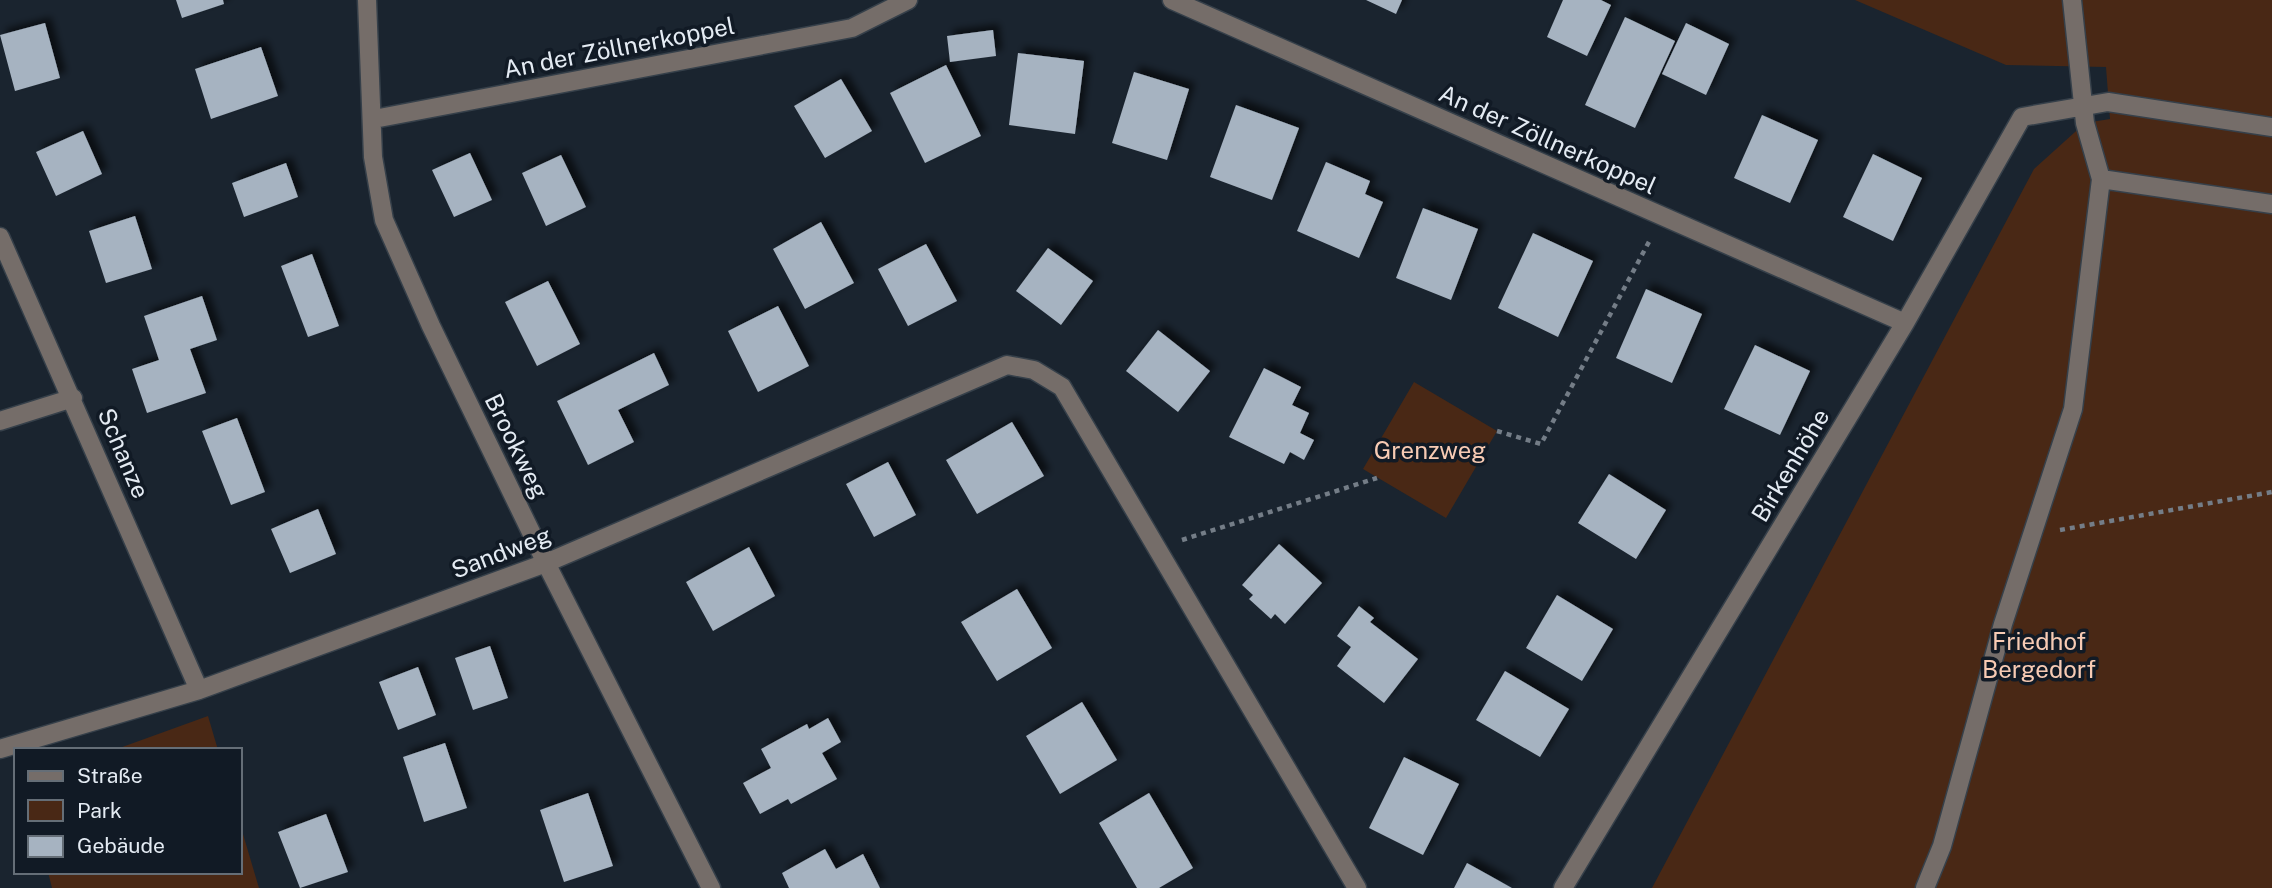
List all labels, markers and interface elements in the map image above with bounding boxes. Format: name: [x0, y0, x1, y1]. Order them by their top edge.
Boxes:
street label: An der Zöllnerkoppel: [501, 11, 737, 83]
street label: An der Zöllnerkoppel: [1435, 78, 1661, 200]
street label: Brookweg: [480, 389, 554, 503]
street label: Birkenhöhe: [1745, 403, 1835, 527]
street label: Schanze: [93, 404, 155, 502]
park label: Grenzweg: [1374, 436, 1486, 464]
street label: Sandweg: [447, 520, 555, 584]
park label: Friedhof Bergedorf: [1982, 627, 2096, 683]
legend: [14, 748, 242, 874]
text: Straße: [77, 763, 143, 788]
text: Park: [77, 798, 122, 823]
text: Gebäude: [77, 833, 165, 858]

